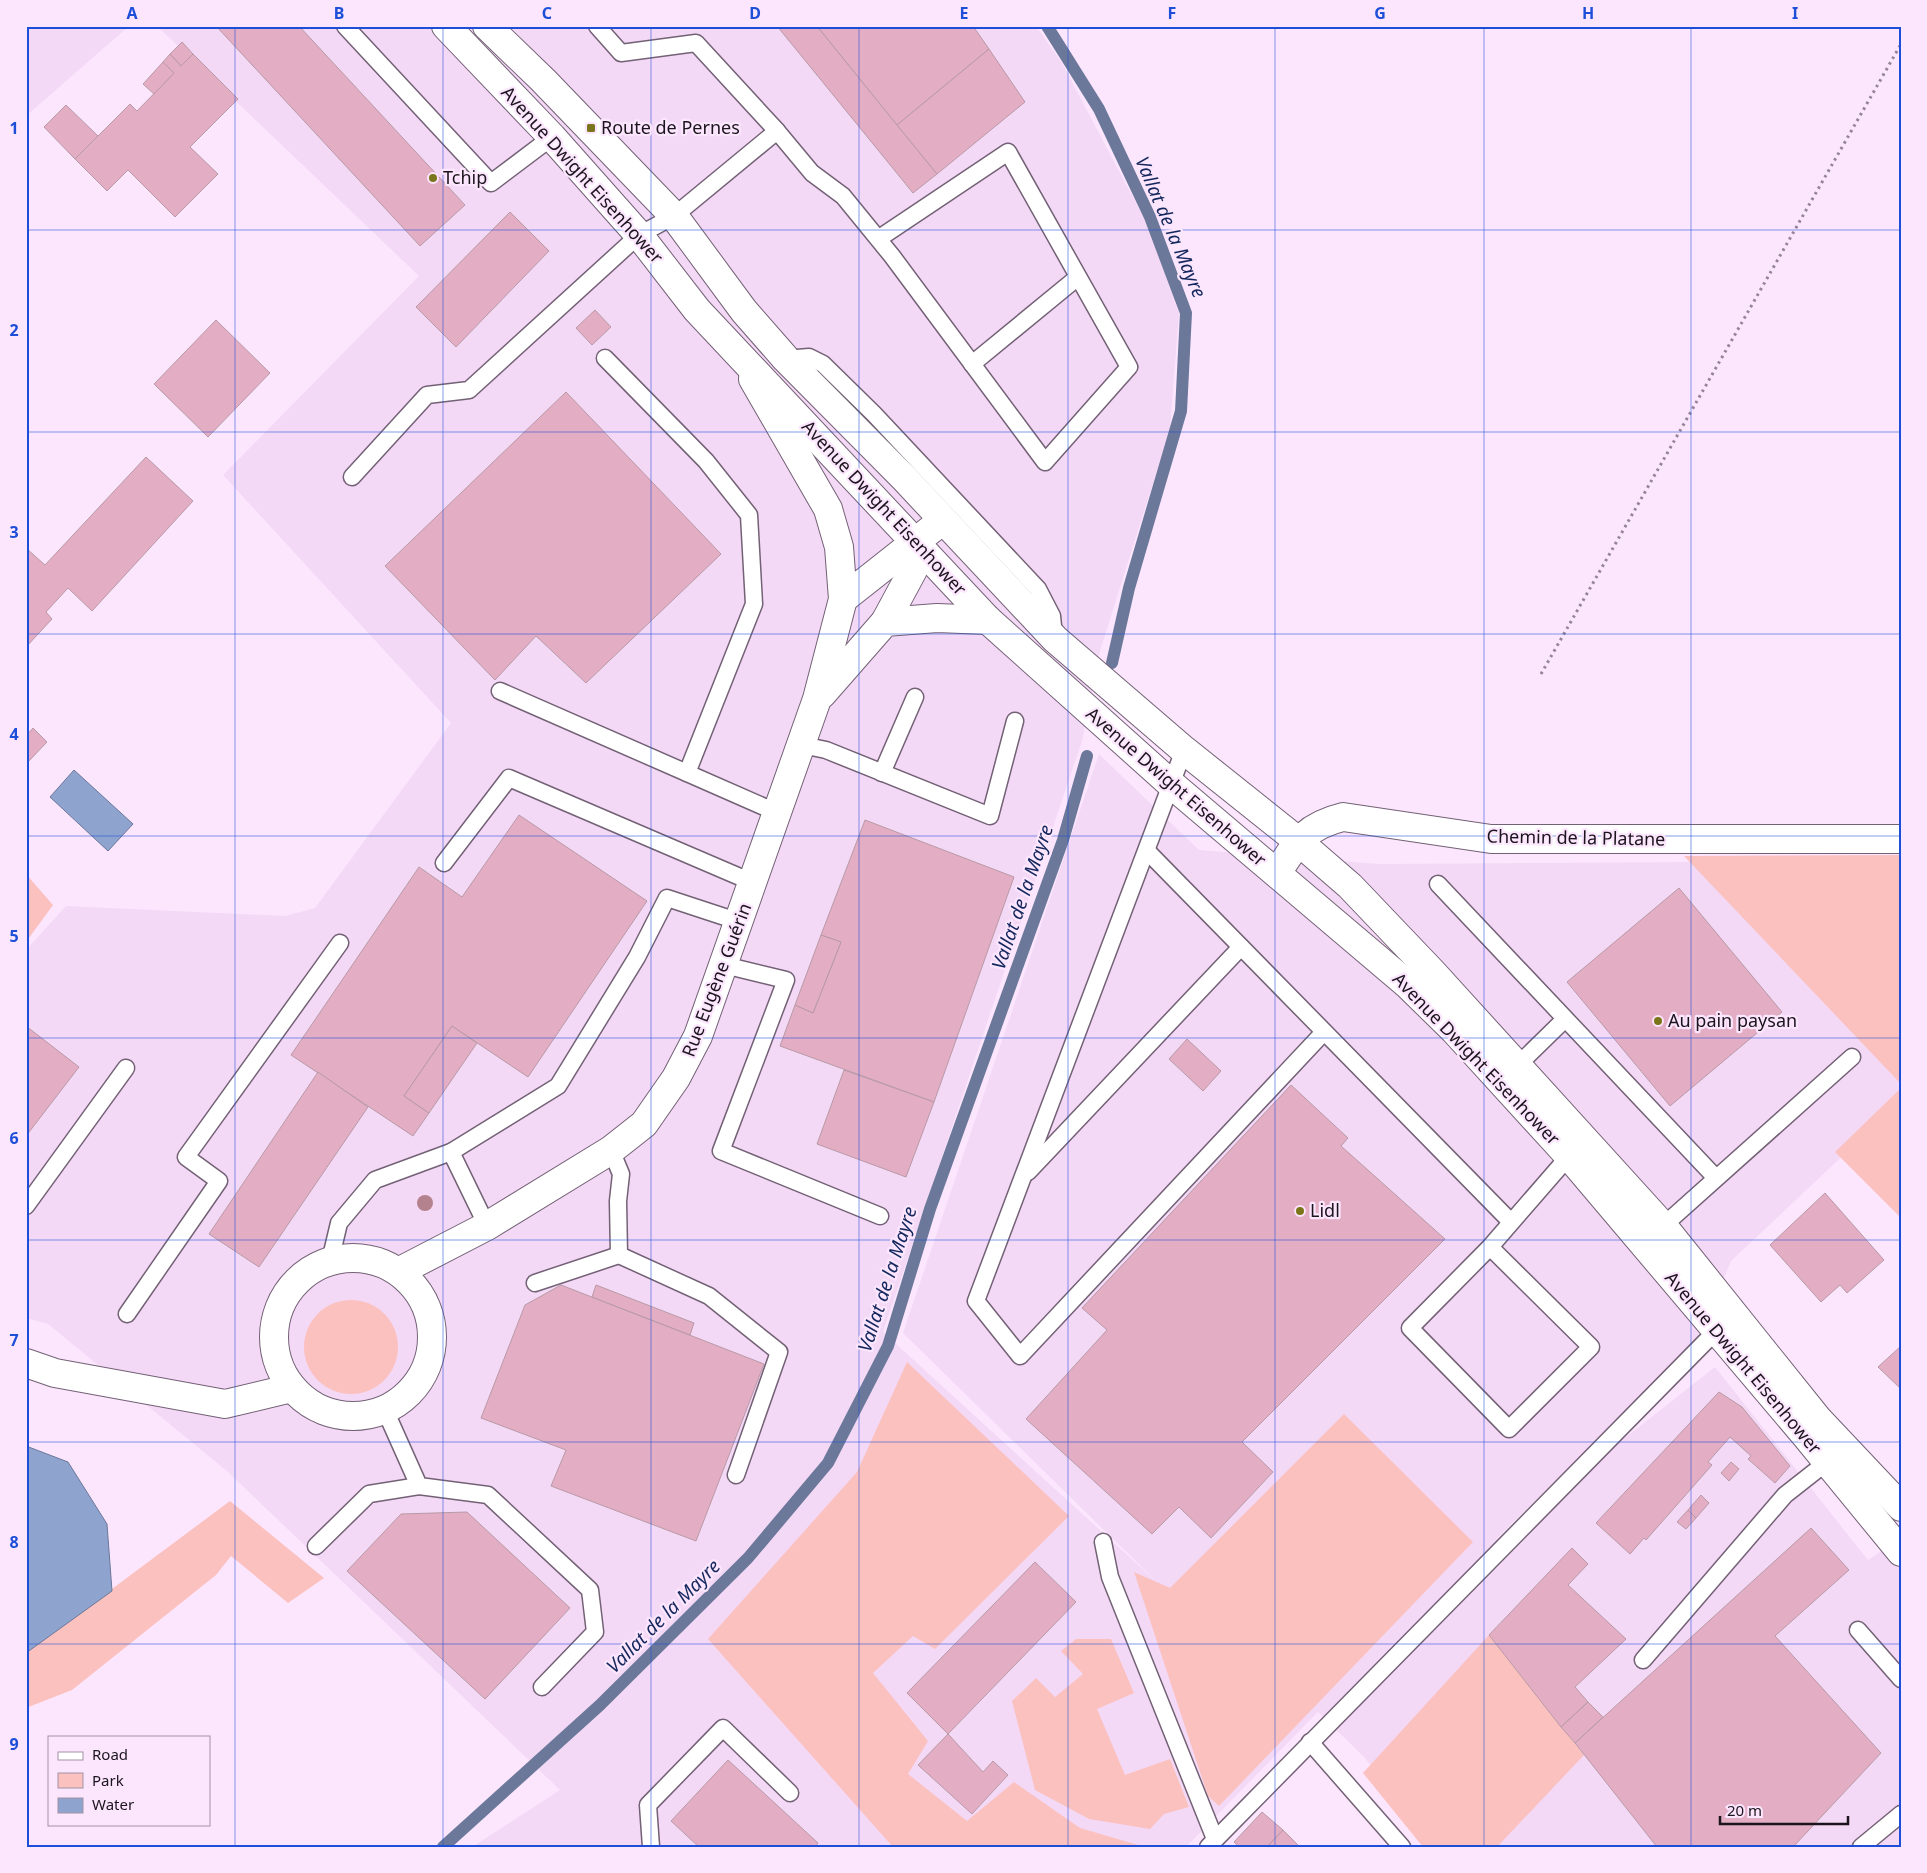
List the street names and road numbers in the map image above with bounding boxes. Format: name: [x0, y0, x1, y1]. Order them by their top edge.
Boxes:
street label: Avenue Dwight Eisenhower: [496, 80, 669, 269]
street label: Avenue Dwight Eisenhower: [797, 415, 973, 600]
street label: Avenue Dwight Eisenhower: [1082, 701, 1272, 871]
street label: Chemin de la Platane: [1486, 823, 1666, 851]
street label: Rue Eugène Guérin: [676, 899, 756, 1060]
street label: Avenue Dwight Eisenhower: [1388, 967, 1566, 1150]
street label: Avenue Dwight Eisenhower: [1660, 1266, 1828, 1459]

